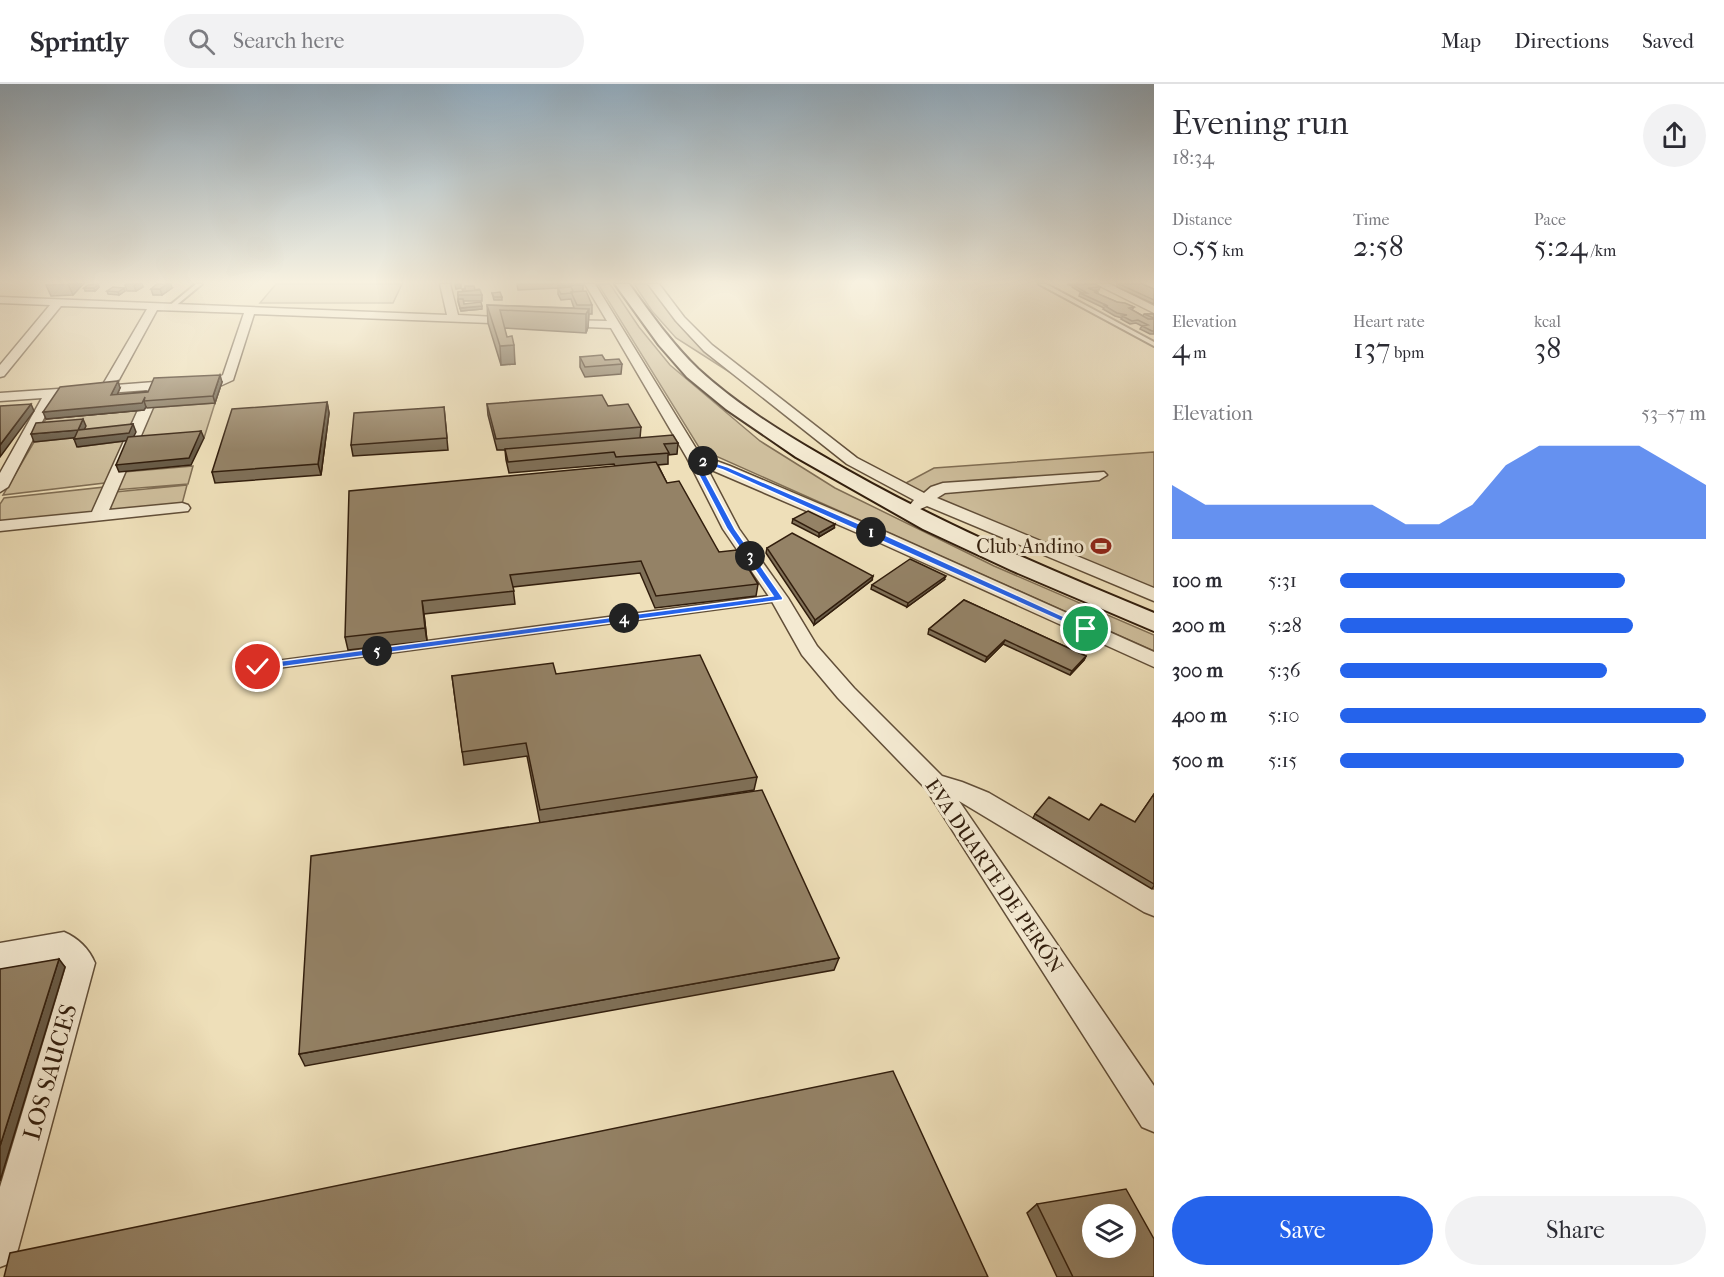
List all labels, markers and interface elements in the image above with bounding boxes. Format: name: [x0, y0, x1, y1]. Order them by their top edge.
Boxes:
search box: [164, 14, 584, 68]
text: Sprintly: [30, 25, 128, 58]
icon: search: [185, 25, 218, 58]
text: Search here: [233, 28, 344, 54]
text: Map: [1441, 29, 1481, 53]
text: Directions: [1514, 29, 1609, 53]
text: Saved: [1642, 29, 1694, 53]
text: Evening run: [1172, 104, 1349, 143]
button: share: [1643, 104, 1706, 167]
text: 18:34: [1172, 146, 1214, 169]
text: Distance: [1172, 210, 1232, 229]
text: Time: [1353, 210, 1389, 229]
text: Pace: [1534, 210, 1566, 229]
text: 0.55: [1172, 229, 1219, 264]
text: 2:58: [1353, 229, 1404, 264]
text: 5:24: [1534, 229, 1587, 264]
text: km: [1219, 241, 1244, 260]
text: /km: [1587, 241, 1616, 260]
text: Elevation: [1172, 312, 1237, 331]
text: Heart rate: [1353, 312, 1425, 331]
text: kcal: [1534, 312, 1561, 331]
text: 4: [1172, 331, 1190, 366]
text: 137: [1353, 331, 1391, 366]
text: 38: [1534, 331, 1561, 366]
text: m: [1190, 343, 1206, 362]
text: bpm: [1391, 343, 1424, 362]
text: Elevation: [1172, 402, 1253, 425]
text: 53–57 m: [1641, 402, 1706, 425]
pin: 2: [688, 446, 718, 476]
text: 2: [699, 451, 707, 470]
pin: 1: [856, 517, 886, 547]
text: 1: [868, 522, 874, 541]
sports icon: Club Andino: [1089, 534, 1113, 558]
place label: Club Andino: [976, 535, 1084, 558]
pin: 3: [735, 541, 765, 571]
text: 3: [747, 546, 753, 565]
text: 100 m: [1172, 569, 1222, 592]
text: 5:31: [1268, 569, 1297, 592]
pin: 4: [609, 603, 639, 633]
pin: [1060, 603, 1111, 654]
text: 4: [619, 608, 629, 627]
icon: arrive: [1069, 612, 1102, 645]
text: 200 m: [1172, 614, 1225, 637]
text: 5:28: [1268, 614, 1302, 637]
pin: 5: [362, 636, 392, 666]
pin: [232, 641, 283, 692]
text: 5: [374, 641, 380, 660]
icon: check: [241, 650, 274, 683]
text: 300 m: [1172, 659, 1223, 682]
text: 5:36: [1268, 659, 1301, 682]
text: 400 m: [1172, 704, 1227, 727]
text: 5:10: [1268, 704, 1300, 727]
text: 500 m: [1172, 749, 1224, 772]
text: 5:15: [1268, 749, 1297, 772]
street label: EVA DUARTE DE PERÓN: [920, 774, 1069, 977]
street label: LOS SAUCES: [17, 1001, 83, 1143]
button: Save: [1172, 1196, 1433, 1265]
button: Share: [1445, 1196, 1706, 1265]
map controls: [1082, 1204, 1136, 1258]
button: layers: [1082, 1204, 1136, 1258]

